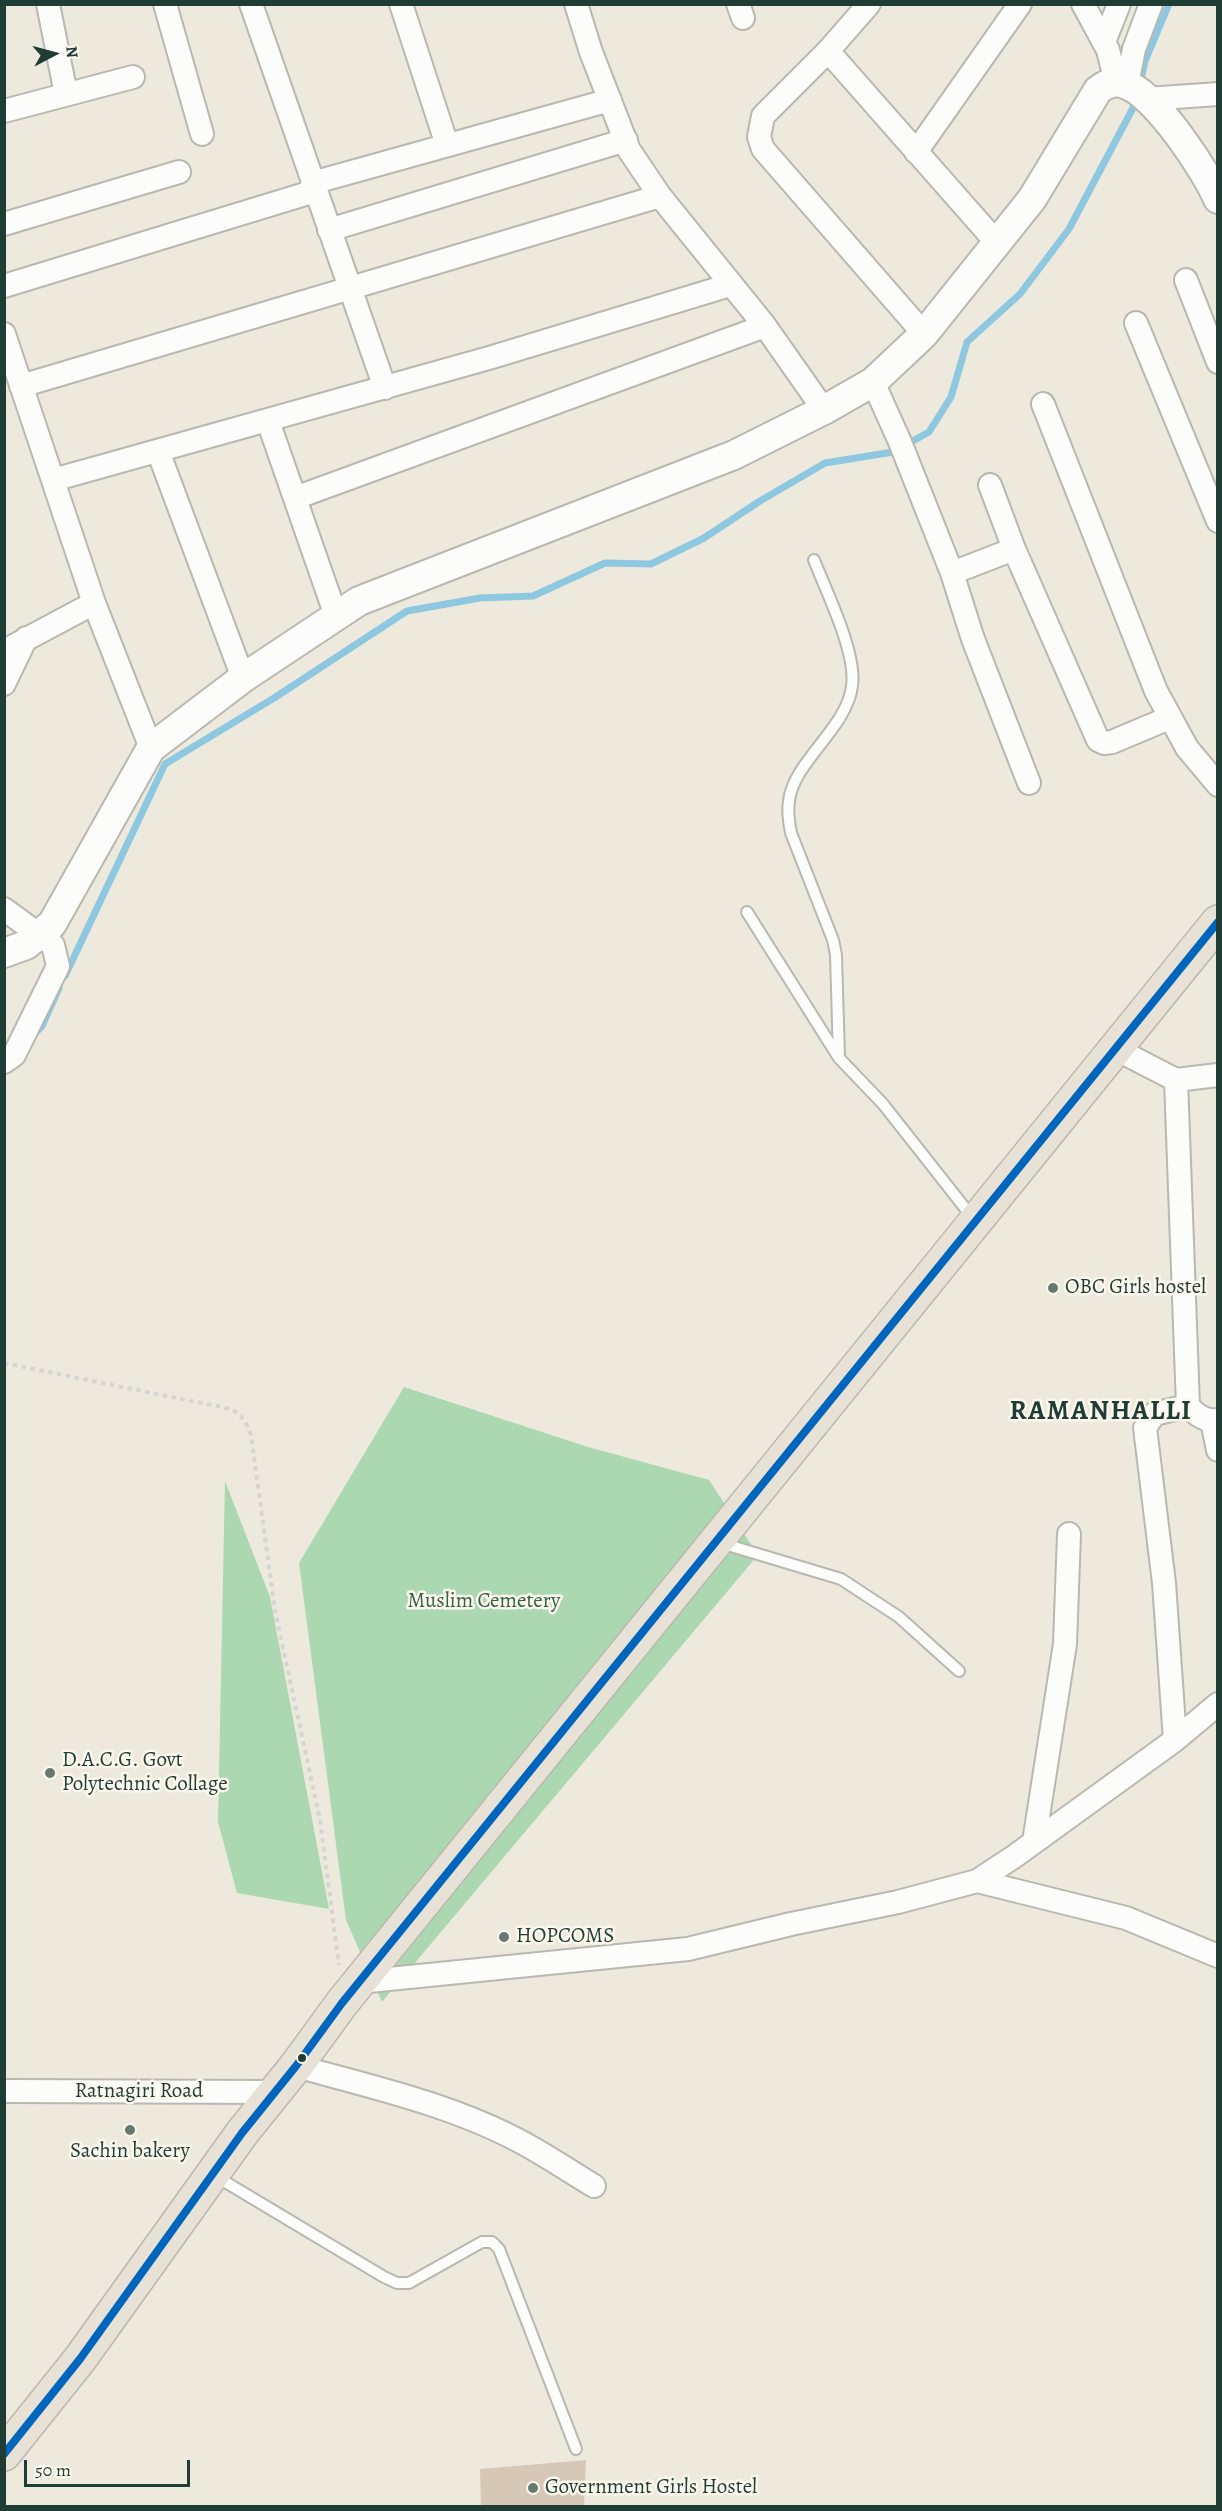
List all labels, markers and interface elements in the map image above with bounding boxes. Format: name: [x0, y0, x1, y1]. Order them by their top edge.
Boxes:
north arrow: [24, 24, 84, 84]
text: N: [60, 45, 83, 59]
place label: OBC Girls hostel: [1065, 1275, 1206, 1301]
marker: OBC Girls hostel: [1046, 1281, 1060, 1295]
district label: RAMANHALLI: [1010, 1396, 1192, 1428]
park label: Muslim Cemetery: [408, 1589, 560, 1615]
place label: D.A.C.G. Govt Polytechnic Collage: [62, 1748, 228, 1798]
marker: D.A.C.G. Govt Polytechnic Collage: [43, 1766, 57, 1780]
place label: HOPCOMS: [516, 1924, 614, 1950]
marker: HOPCOMS: [497, 1930, 511, 1944]
unlabelled marker: [296, 2052, 308, 2064]
street label: Ratnagiri Road: [75, 2079, 203, 2105]
marker: Sachin bakery: [123, 2123, 137, 2137]
place label: Sachin bakery: [70, 2139, 190, 2165]
scale bar: [27, 2448, 194, 2486]
text: 50 m: [35, 2458, 71, 2482]
place label: Government Girls Hostel: [545, 2475, 757, 2501]
marker: Government Girls Hostel: [526, 2481, 540, 2495]

